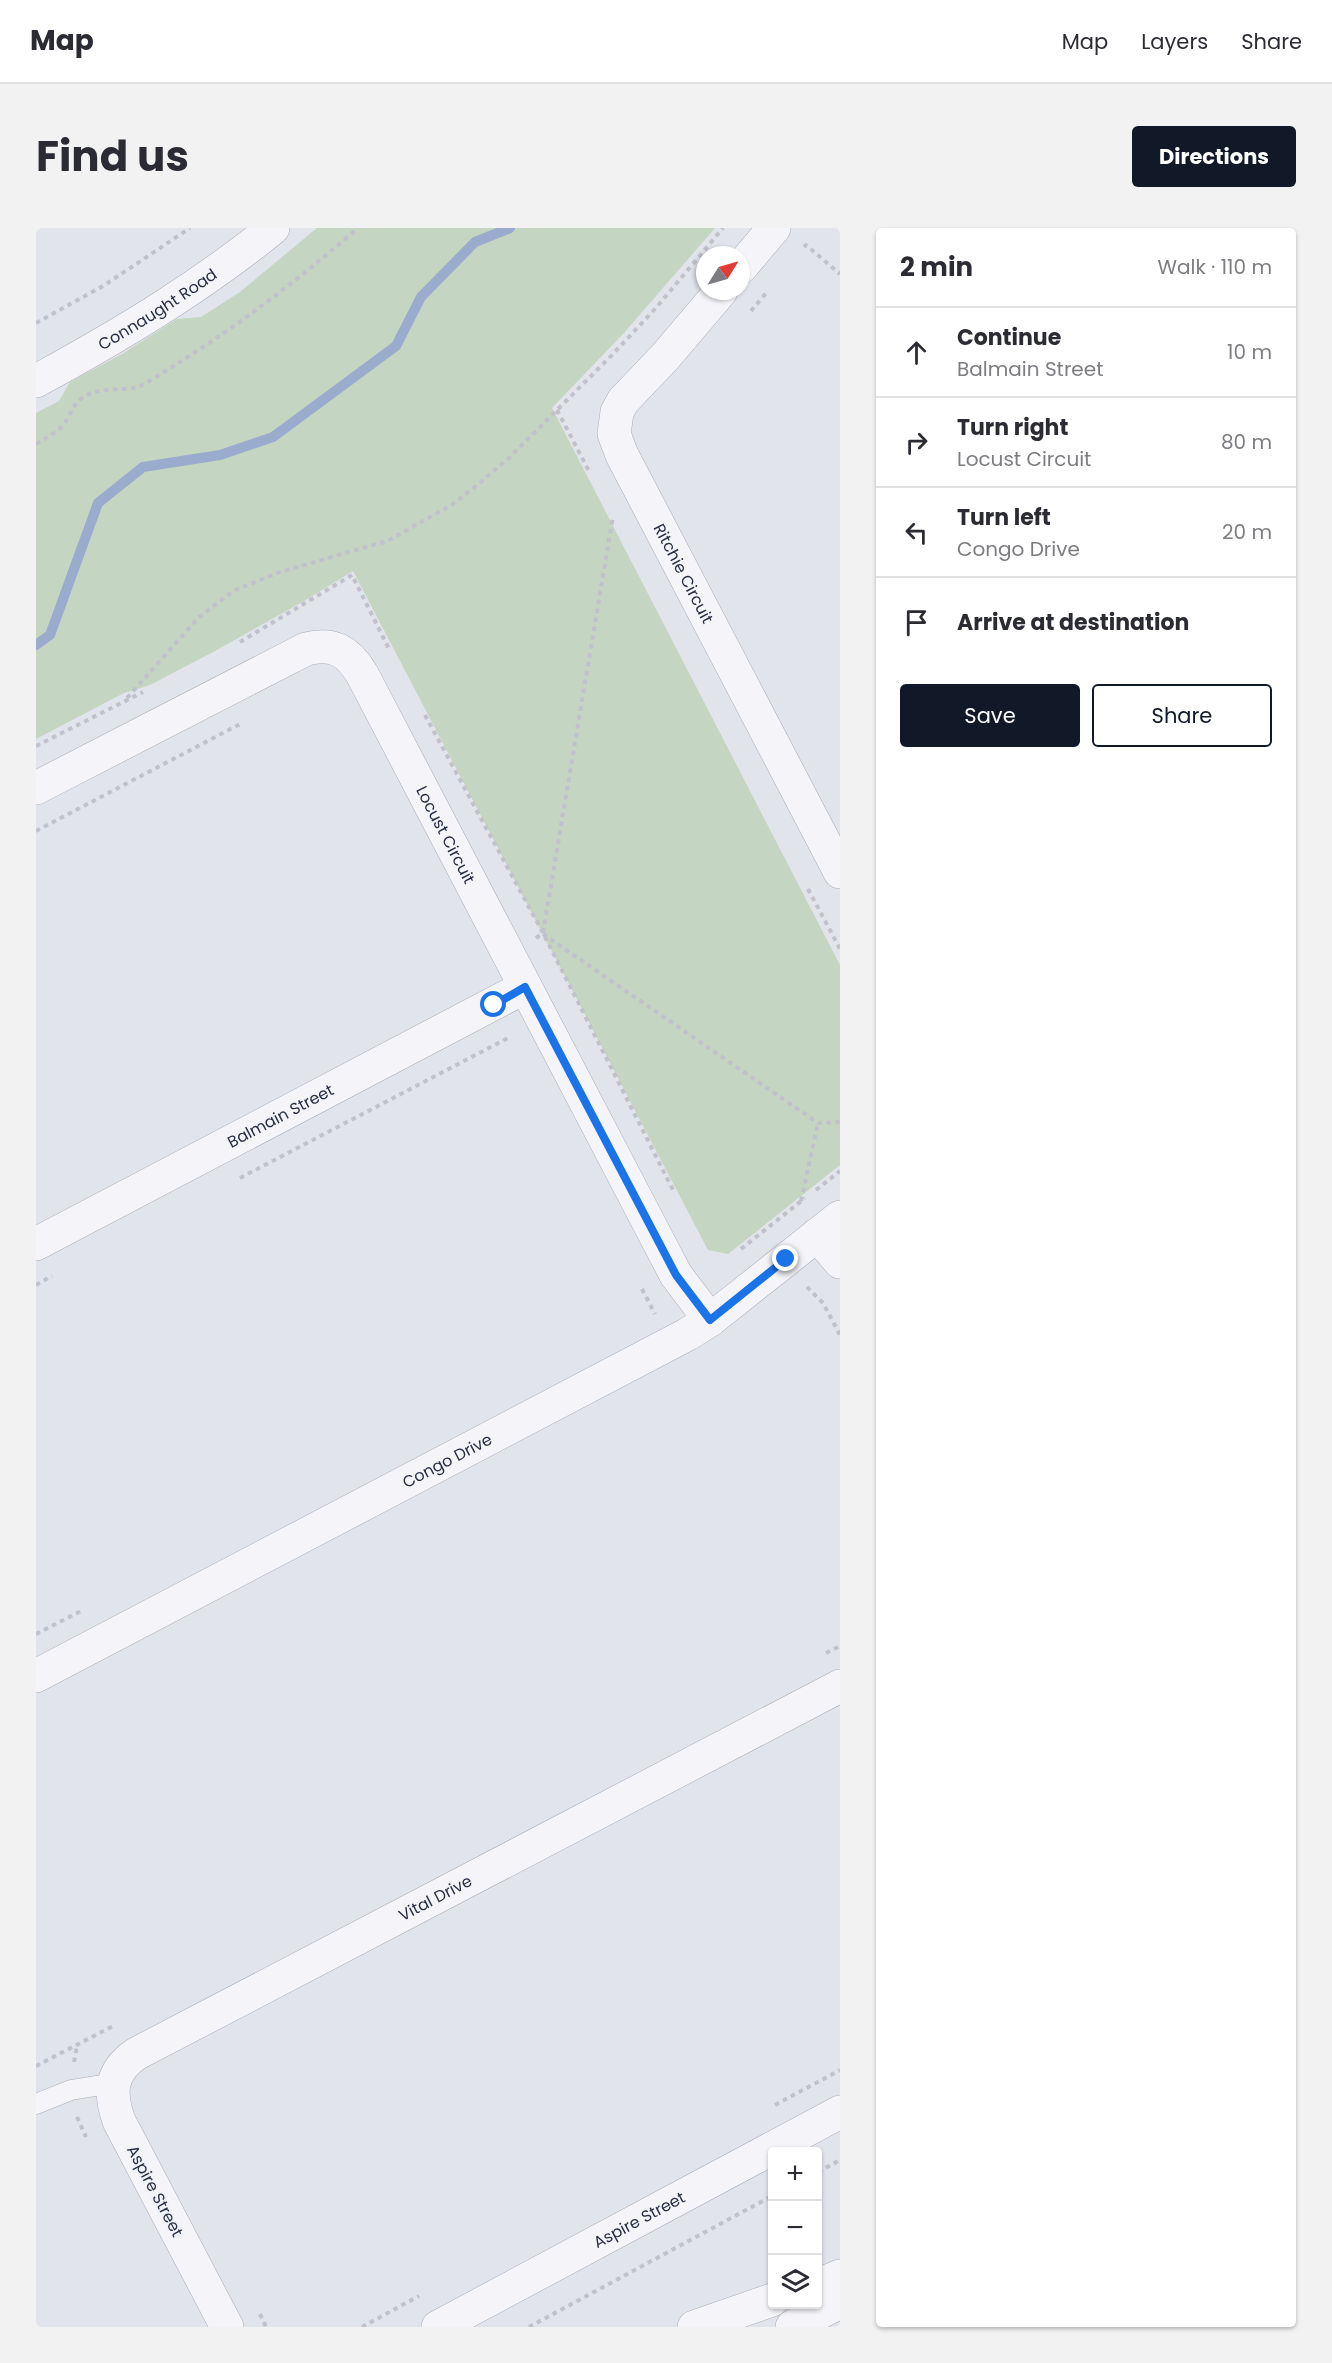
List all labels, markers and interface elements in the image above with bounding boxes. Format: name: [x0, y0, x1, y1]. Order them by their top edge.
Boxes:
text: Map: [30, 21, 94, 60]
text: Map: [1062, 27, 1108, 56]
text: Layers: [1141, 27, 1208, 56]
text: Share: [1241, 27, 1302, 56]
button: Directions: [1132, 126, 1296, 187]
text: Find us: [36, 127, 189, 186]
north arrow: [696, 246, 750, 300]
text: 2 min: [900, 249, 973, 285]
text: Walk · 110 m: [1158, 253, 1272, 281]
street label: Connaught Road: [93, 263, 221, 356]
text: Continue: [957, 322, 1061, 353]
icon: ahead: [900, 336, 933, 369]
text: 10 m: [1227, 338, 1272, 366]
text: Balmain Street: [957, 355, 1103, 383]
text: Turn right: [957, 412, 1068, 443]
icon: right: [900, 426, 933, 459]
text: 80 m: [1221, 428, 1272, 456]
text: Locust Circuit: [957, 445, 1091, 473]
text: Turn left: [957, 502, 1051, 533]
icon: left: [900, 516, 933, 549]
text: 20 m: [1222, 518, 1272, 546]
street label: Ritchie Circuit: [648, 519, 719, 627]
text: Congo Drive: [957, 535, 1080, 563]
icon: arrive: [900, 606, 933, 639]
text: Arrive at destination: [957, 607, 1189, 638]
button: Save: [900, 684, 1080, 747]
button: Share: [1092, 684, 1272, 747]
street label: Locust Circuit: [411, 782, 481, 888]
route start: [480, 991, 506, 1017]
street label: Balmain Street: [223, 1078, 338, 1153]
route end: [772, 1245, 798, 1271]
street label: Congo Drive: [398, 1427, 496, 1493]
street label: Vital Drive: [394, 1869, 476, 1926]
street label: Aspire Street: [121, 2141, 189, 2241]
map controls: [768, 2147, 822, 2309]
button: +: [768, 2147, 822, 2201]
street label: Aspire Street: [589, 2185, 689, 2253]
button: −: [768, 2201, 822, 2255]
button: layers: [768, 2255, 822, 2309]

